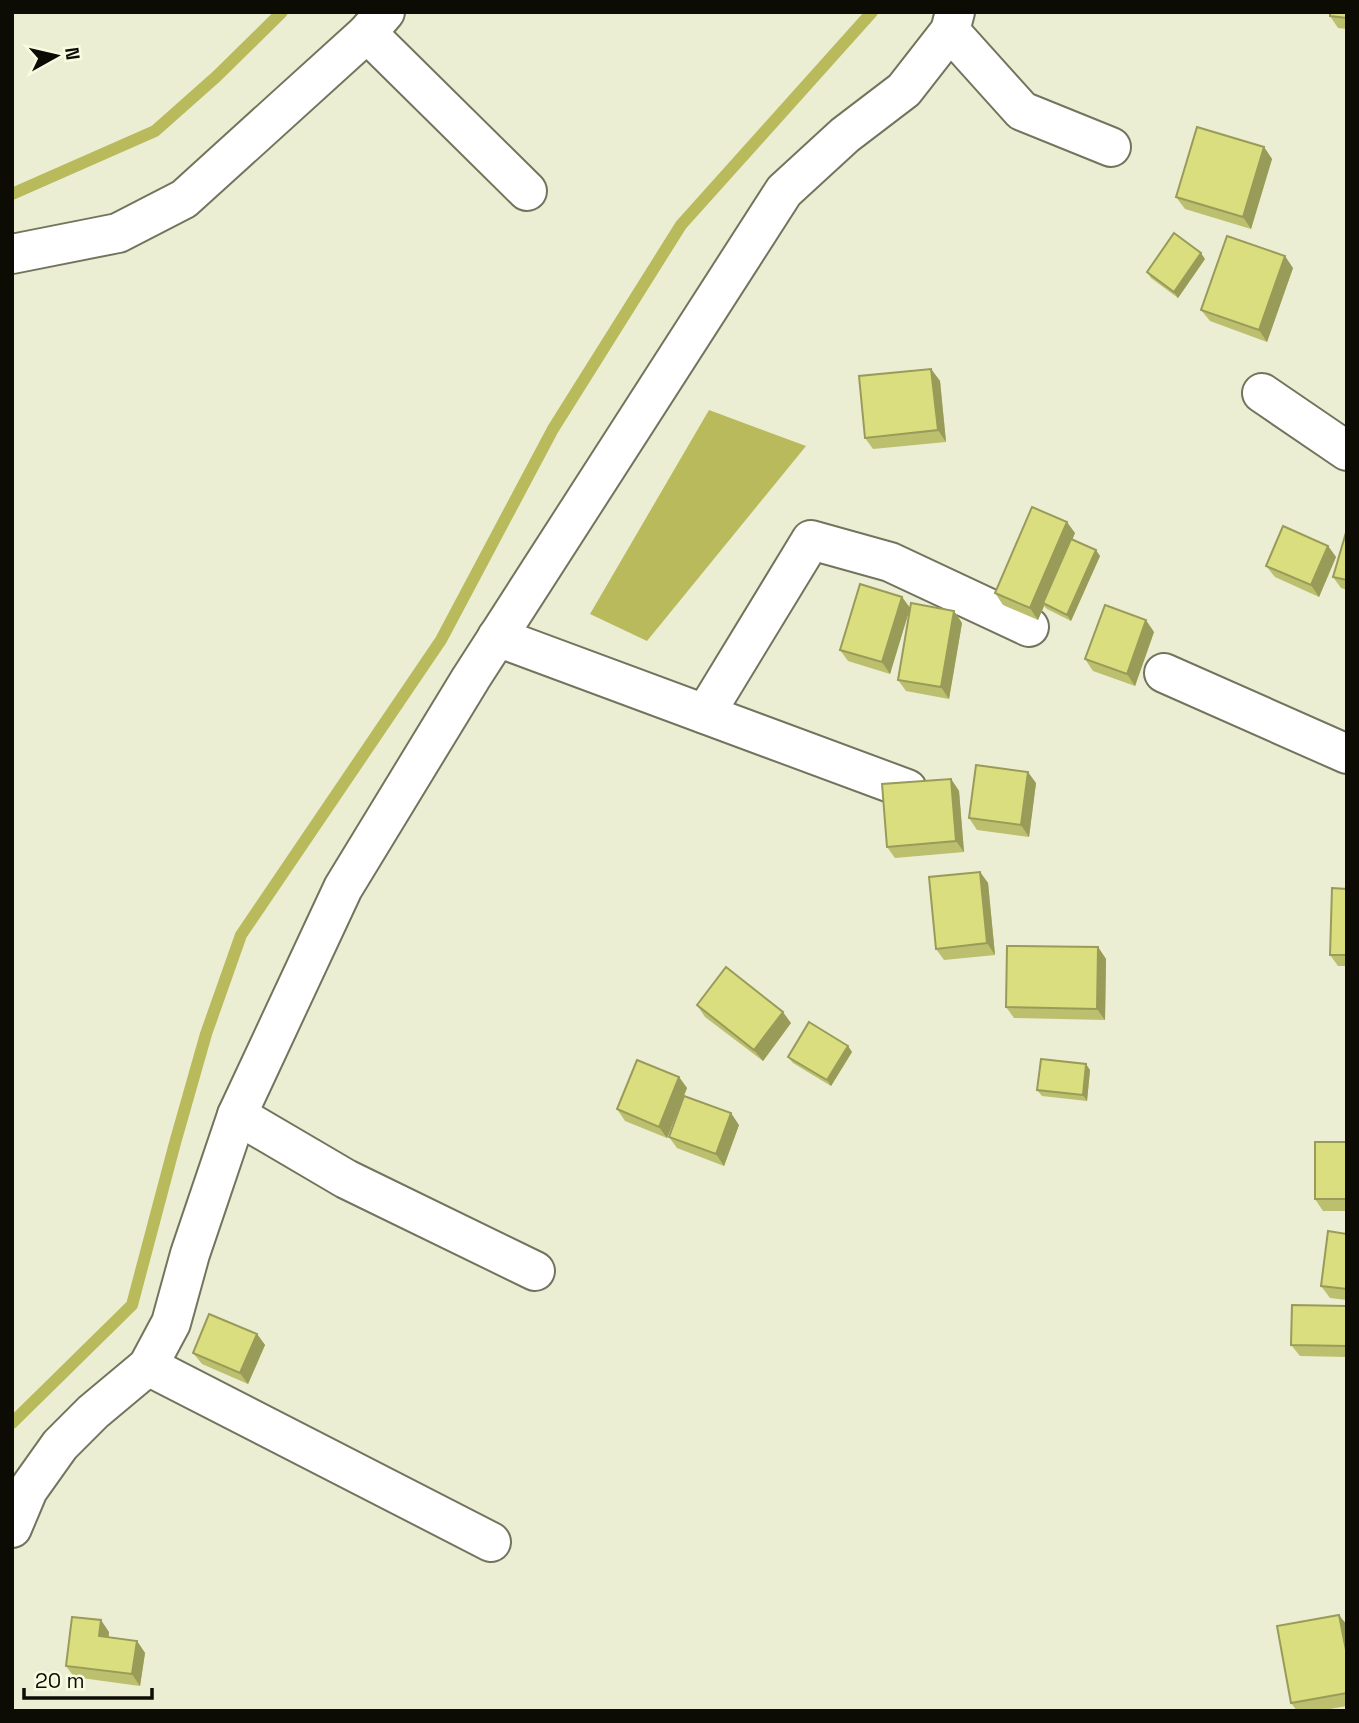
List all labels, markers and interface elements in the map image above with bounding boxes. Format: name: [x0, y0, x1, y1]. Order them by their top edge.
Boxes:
north arrow: [21, 21, 91, 91]
text: N: [59, 46, 86, 62]
scale bar: [24, 1656, 152, 1700]
text: 20 m: [35, 1667, 85, 1694]

